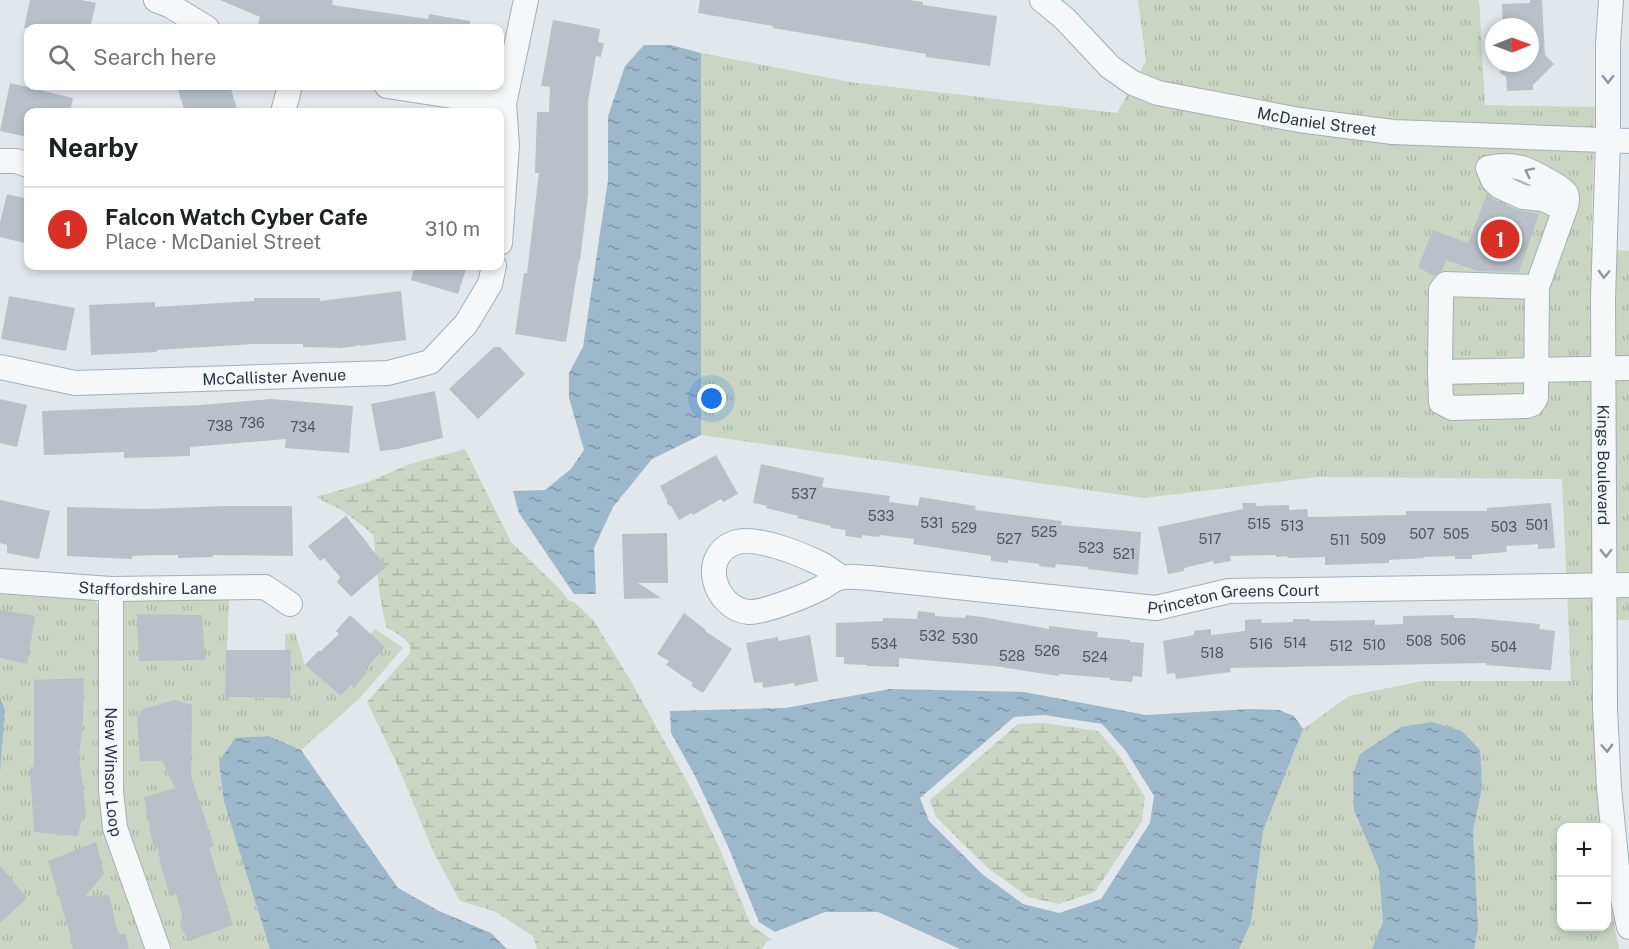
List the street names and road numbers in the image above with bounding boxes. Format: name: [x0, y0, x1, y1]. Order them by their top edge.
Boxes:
street label: McDaniel Street: [1256, 103, 1378, 139]
street label: McCallister Avenue: [202, 365, 347, 388]
street label: Kings Boulevard: [1594, 404, 1614, 525]
street label: Staffordshire Lane: [78, 577, 217, 599]
street label: Princeton Greens Court: [1146, 580, 1320, 618]
street label: New Winsor Loop: [101, 707, 127, 839]

